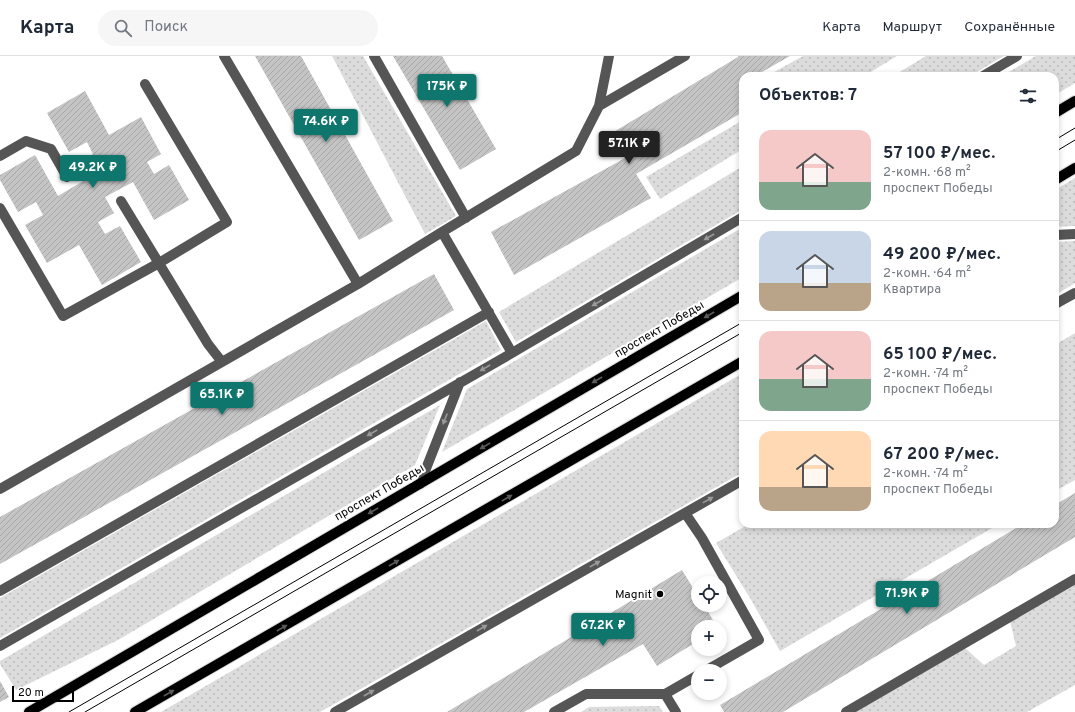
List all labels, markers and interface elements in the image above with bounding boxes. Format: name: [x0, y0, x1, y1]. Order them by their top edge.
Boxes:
search box: [98, 10, 378, 46]
text: Карта: [20, 16, 74, 40]
icon: search: [112, 17, 134, 39]
text: Поиск: [144, 18, 188, 37]
text: Карта: [822, 19, 861, 36]
text: Маршрут: [883, 19, 942, 36]
text: Сохранённые: [964, 19, 1055, 36]
pin: 175K ₽: [414, 74, 480, 108]
text: 175K ₽: [426, 79, 468, 95]
text: Объектов: 7: [759, 85, 857, 107]
icon: filters: [1017, 85, 1039, 107]
pin: 74.6K ₽: [289, 109, 363, 143]
text: 74.6K ₽: [303, 114, 349, 130]
pin: 57.1K ₽: [592, 131, 666, 165]
text: 57.1K ₽: [608, 136, 650, 152]
text: 57 100 ₽/мес.: [883, 143, 995, 165]
icon: home: [791, 146, 839, 194]
pin: 49.2K ₽: [56, 155, 130, 189]
text: 49.2K ₽: [69, 160, 117, 176]
text: 2-комн. · 68 m²: [883, 165, 971, 181]
text: проспект Победы: [883, 181, 993, 197]
one-way arrow: [703, 233, 715, 240]
text: 49 200 ₽/мес.: [883, 244, 1001, 266]
icon: home: [791, 247, 839, 295]
text: 2-комн. · 64 m²: [883, 266, 971, 282]
text: Квартира: [883, 282, 941, 298]
street label: проспект Победы: [612, 298, 707, 362]
one-way arrow: [591, 299, 603, 306]
one-way arrow: [703, 311, 715, 318]
text: 65 100 ₽/мес.: [883, 344, 997, 366]
icon: home: [791, 347, 839, 395]
one-way arrow: [479, 365, 491, 372]
text: 2-комн. · 74 m²: [883, 366, 968, 382]
one-way arrow: [591, 377, 603, 384]
pin: 65.1K ₽: [185, 382, 259, 416]
text: проспект Победы: [883, 382, 993, 398]
text: 65.1K ₽: [199, 387, 245, 403]
one-way arrow: [442, 413, 448, 425]
one-way arrow: [366, 429, 378, 436]
one-way arrow: [479, 442, 491, 449]
text: 67 200 ₽/мес.: [883, 444, 999, 466]
icon: home: [791, 447, 839, 495]
street label: проспект Победы: [332, 461, 427, 525]
text: 2-комн. · 74 m²: [883, 466, 968, 482]
text: проспект Победы: [883, 482, 993, 498]
one-way arrow: [501, 494, 513, 501]
one-way arrow: [702, 496, 714, 503]
one-way arrow: [367, 508, 378, 515]
one-way arrow: [388, 559, 400, 566]
one-way arrow: [589, 561, 601, 567]
map controls: [691, 576, 727, 700]
button: locate: [691, 576, 727, 612]
pin: 71.9K ₽: [870, 581, 944, 615]
text: 71.9K ₽: [885, 586, 929, 602]
place label: Magnit: [615, 587, 652, 603]
marker: Magnit: [655, 589, 665, 599]
pin: 67.2K ₽: [566, 613, 640, 647]
text: 67.2K ₽: [580, 618, 626, 634]
button: +: [691, 620, 727, 656]
one-way arrow: [276, 624, 288, 631]
one-way arrow: [476, 625, 488, 632]
button: −: [691, 664, 727, 700]
scale bar: [12, 684, 74, 703]
text: 20 m: [18, 686, 44, 700]
one-way arrow: [163, 689, 175, 696]
one-way arrow: [363, 689, 375, 696]

